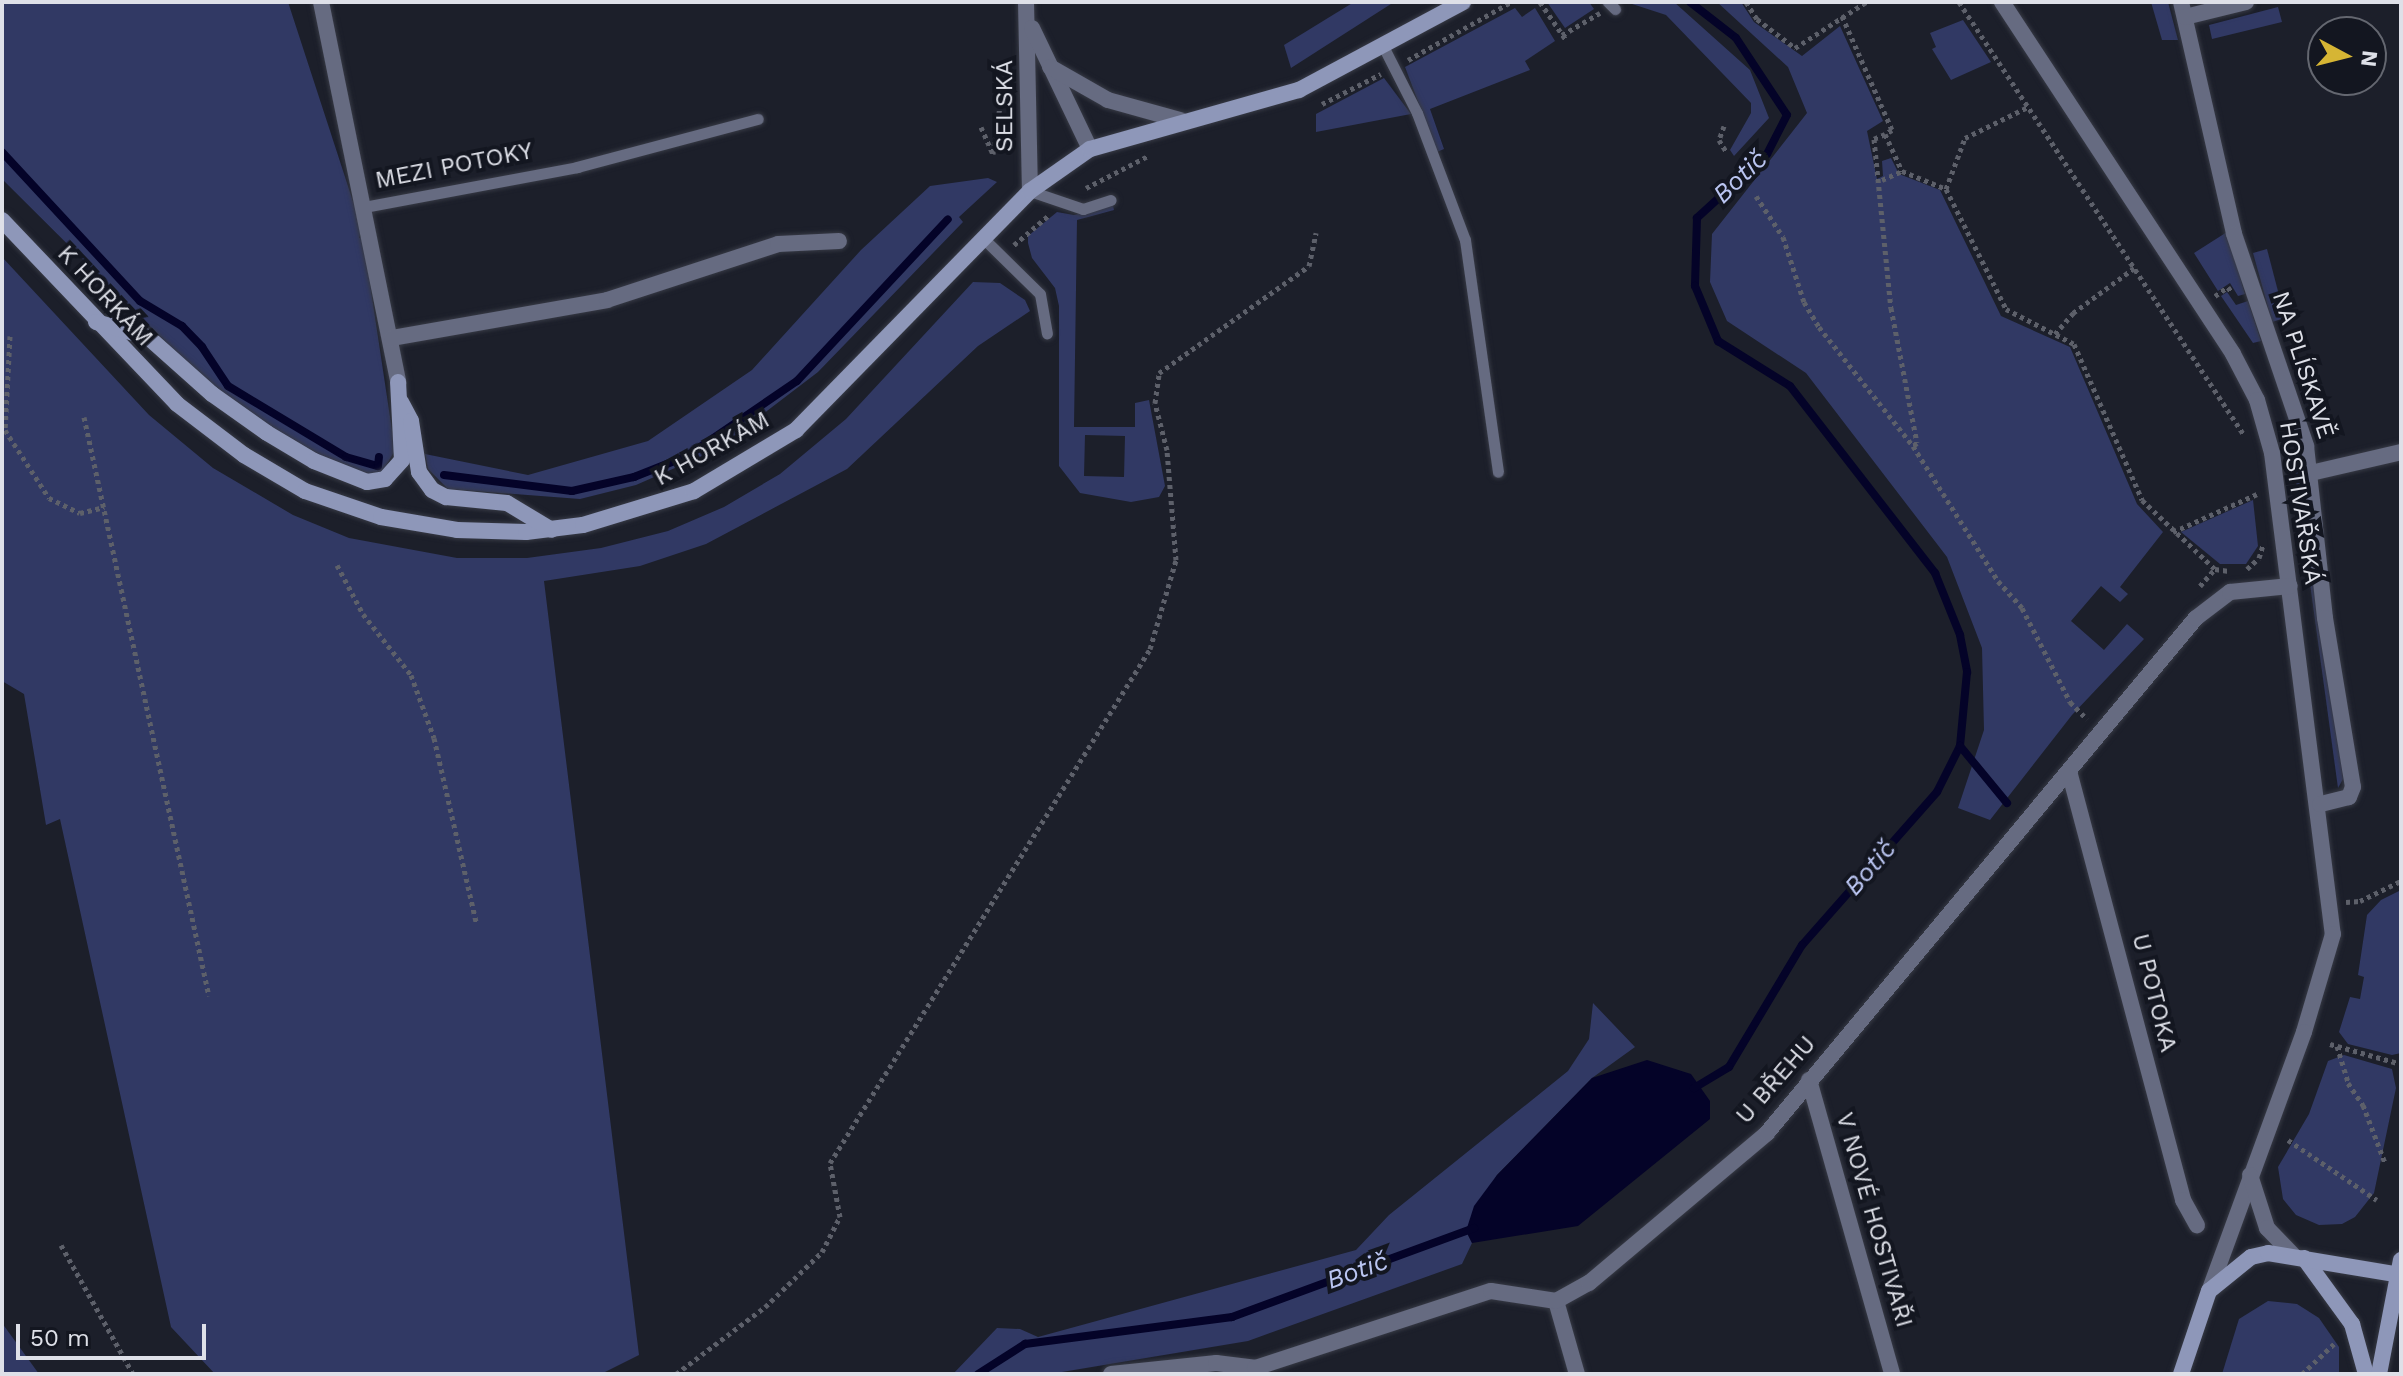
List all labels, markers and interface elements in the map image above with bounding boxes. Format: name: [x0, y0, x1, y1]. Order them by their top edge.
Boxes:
north arrow: [2307, 16, 2387, 96]
text: N: [2356, 49, 2383, 68]
street label: SELSKÁ: [991, 60, 1019, 152]
street label: MEZI POTOKY: [373, 137, 535, 195]
water label: Botič: [1707, 144, 1773, 210]
street label: K HORKÁM: [51, 240, 159, 352]
street label: NA PLÍSKAVĚ: [2265, 287, 2341, 443]
street label: K HORKÁM: [649, 405, 775, 493]
street label: HOSTIVAŘSKÁ: [2273, 419, 2327, 587]
water label: Botič: [1838, 834, 1902, 902]
street label: U POTOKA: [2125, 931, 2183, 1055]
street label: U BŘEHU: [1730, 1030, 1822, 1130]
street label: V NOVÉ HOSTIVAŘI: [1829, 1109, 1919, 1331]
water label: Botič: [1322, 1246, 1392, 1296]
scale bar: [20, 1308, 210, 1358]
text: 50 m: [30, 1324, 90, 1352]

